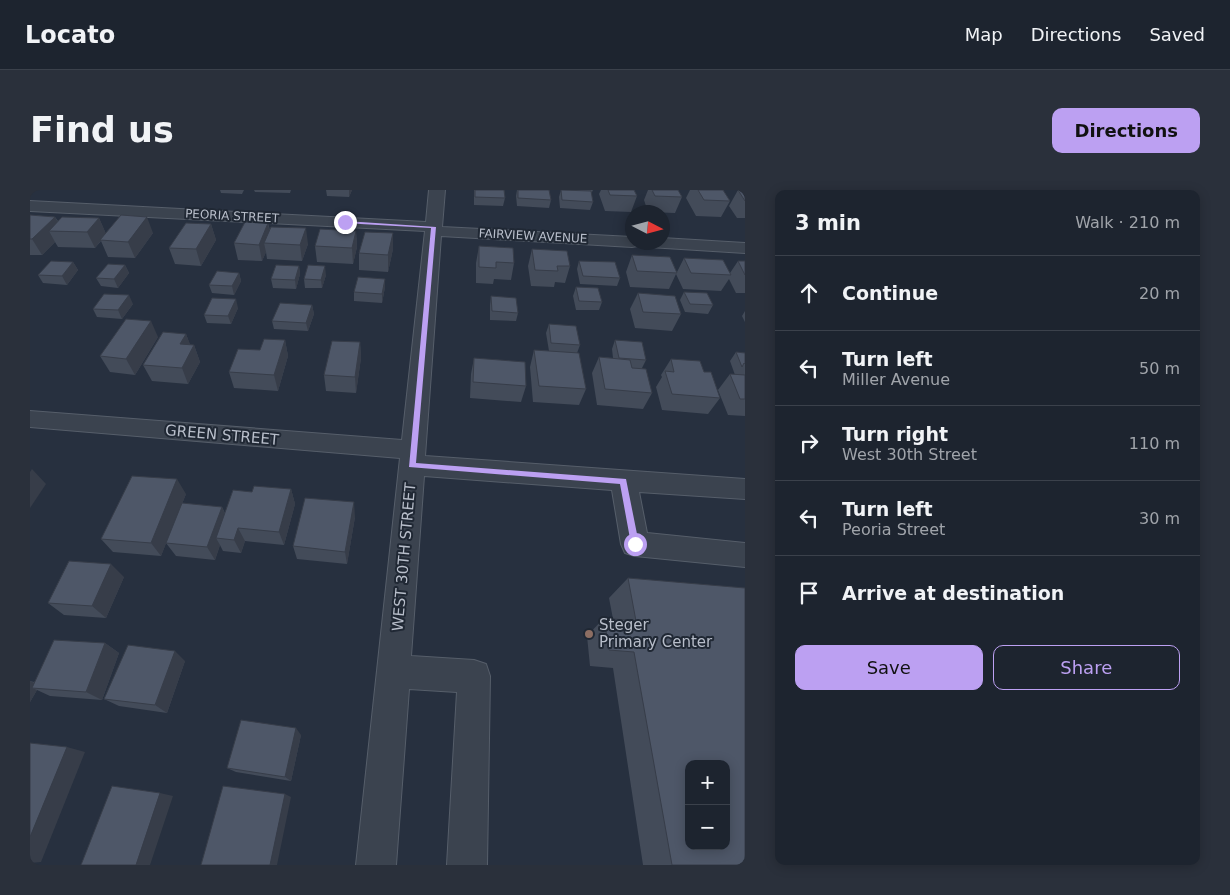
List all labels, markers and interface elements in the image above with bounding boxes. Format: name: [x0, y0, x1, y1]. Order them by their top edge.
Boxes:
text: Locato: [25, 21, 115, 49]
text: Map: [965, 24, 1003, 45]
text: Directions: [1031, 24, 1121, 45]
text: Saved: [1149, 24, 1205, 45]
button: Directions: [1052, 108, 1200, 153]
text: Find us: [30, 110, 174, 150]
north arrow: [625, 205, 670, 250]
street label: PEORIA STREET: [185, 207, 280, 225]
route end: [334, 211, 357, 234]
text: 3 min: [795, 211, 861, 235]
text: Walk · 210 m: [1075, 213, 1180, 232]
street label: FAIRVIEW AVENUE: [478, 226, 588, 246]
icon: ahead: [795, 279, 823, 307]
text: Continue: [842, 282, 938, 304]
text: 20 m: [1139, 284, 1180, 303]
text: Turn left: [842, 348, 933, 370]
icon: left: [795, 354, 823, 382]
text: 50 m: [1139, 359, 1180, 378]
text: Miller Avenue: [842, 370, 950, 389]
street label: GREEN STREET: [164, 421, 281, 449]
text: Turn right: [842, 423, 948, 445]
icon: right: [795, 429, 823, 457]
text: 110 m: [1129, 434, 1180, 453]
text: West 30th Street: [842, 445, 977, 464]
street label: WEST 30TH STREET: [389, 481, 420, 632]
text: Turn left: [842, 498, 933, 520]
icon: left: [795, 504, 823, 532]
text: 30 m: [1139, 509, 1180, 528]
text: Peoria Street: [842, 520, 945, 539]
route start: [624, 533, 647, 556]
icon: arrive: [795, 579, 823, 607]
text: Arrive at destination: [842, 582, 1064, 604]
place label: Steger Primary Center: [599, 616, 713, 651]
marker: Steger Primary Center: [583, 628, 595, 640]
button: Save: [795, 645, 983, 690]
button: Share: [993, 645, 1180, 690]
map controls: [685, 760, 730, 850]
button: +: [685, 760, 730, 805]
button: −: [685, 805, 730, 850]

